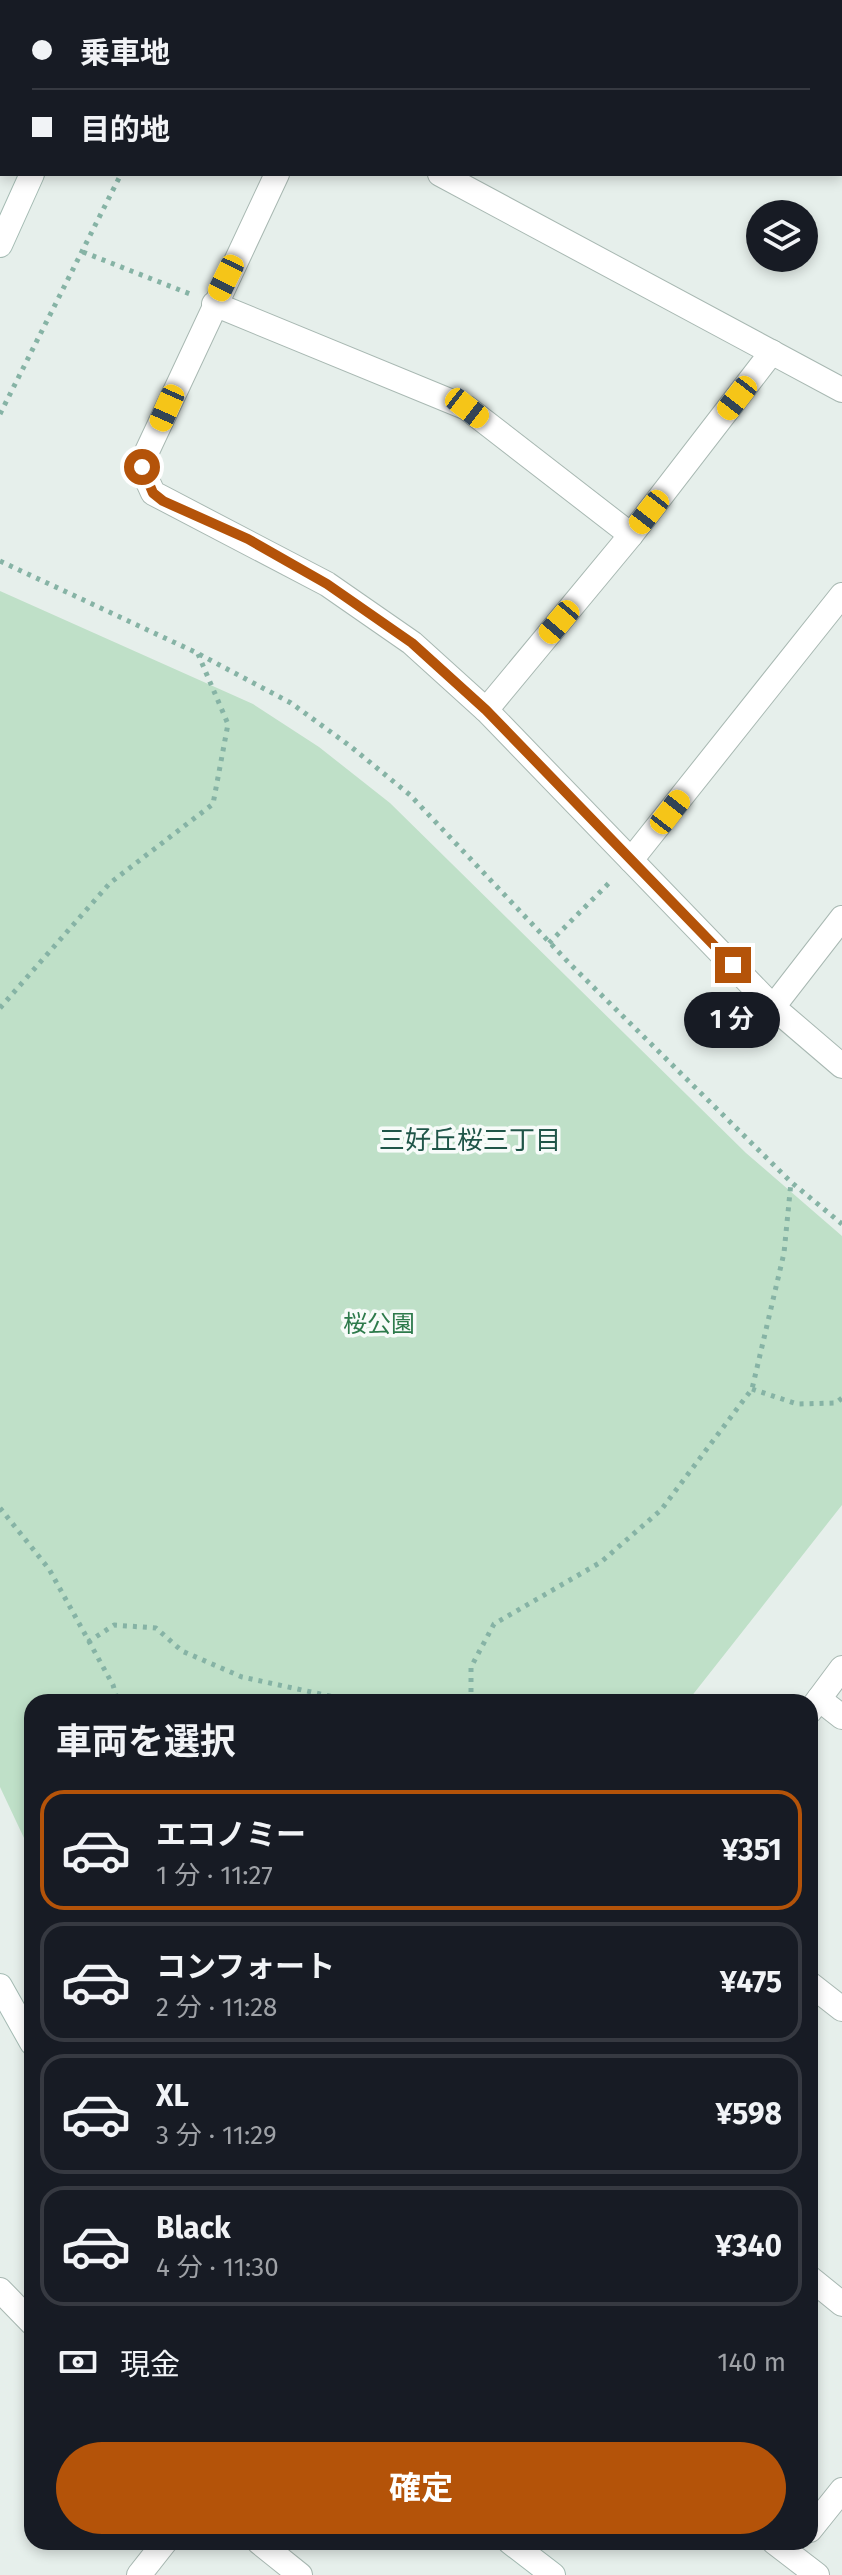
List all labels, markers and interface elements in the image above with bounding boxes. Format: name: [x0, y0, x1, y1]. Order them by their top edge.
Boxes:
text: 乗車地: [80, 35, 170, 71]
text: 目的地: [80, 112, 170, 148]
map controls: [746, 200, 818, 272]
button: layers: [746, 200, 818, 272]
car: [205, 251, 247, 305]
car: [713, 372, 761, 424]
car: [146, 381, 188, 435]
car: [441, 384, 493, 432]
route start: [124, 449, 160, 485]
car: [625, 486, 673, 538]
car: [534, 596, 584, 648]
car: [646, 786, 694, 838]
route end: [715, 947, 751, 983]
callout: 1 分: [685, 993, 781, 1049]
text: 1 分: [710, 1004, 754, 1035]
district label: 三好丘桜三丁目: [379, 1125, 561, 1156]
park label: 桜公園: [343, 1310, 415, 1338]
text: 車両を選択: [56, 1720, 236, 1764]
icon: car: [60, 1814, 132, 1886]
text: エコノミー: [156, 1817, 306, 1853]
text: ¥351: [722, 1832, 782, 1868]
text: 1 分 · 11:27: [156, 1860, 273, 1891]
icon: car: [60, 1946, 132, 2018]
text: コンフォート: [156, 1949, 335, 1985]
text: ¥475: [720, 1964, 782, 2000]
text: 2 分 · 11:28: [156, 1992, 277, 2023]
icon: car: [60, 2078, 132, 2150]
text: XL: [156, 2078, 189, 2114]
text: ¥598: [715, 2096, 782, 2132]
text: 3 分 · 11:29: [156, 2120, 277, 2151]
icon: car: [60, 2210, 132, 2282]
text: Black: [156, 2210, 231, 2246]
text: ¥340: [715, 2228, 782, 2264]
text: 4 分 · 11:30: [156, 2252, 279, 2283]
icon: cash: [56, 2340, 100, 2384]
text: 現金: [120, 2347, 180, 2383]
text: 140 m: [717, 2347, 786, 2378]
button: 確定: [56, 2442, 786, 2534]

